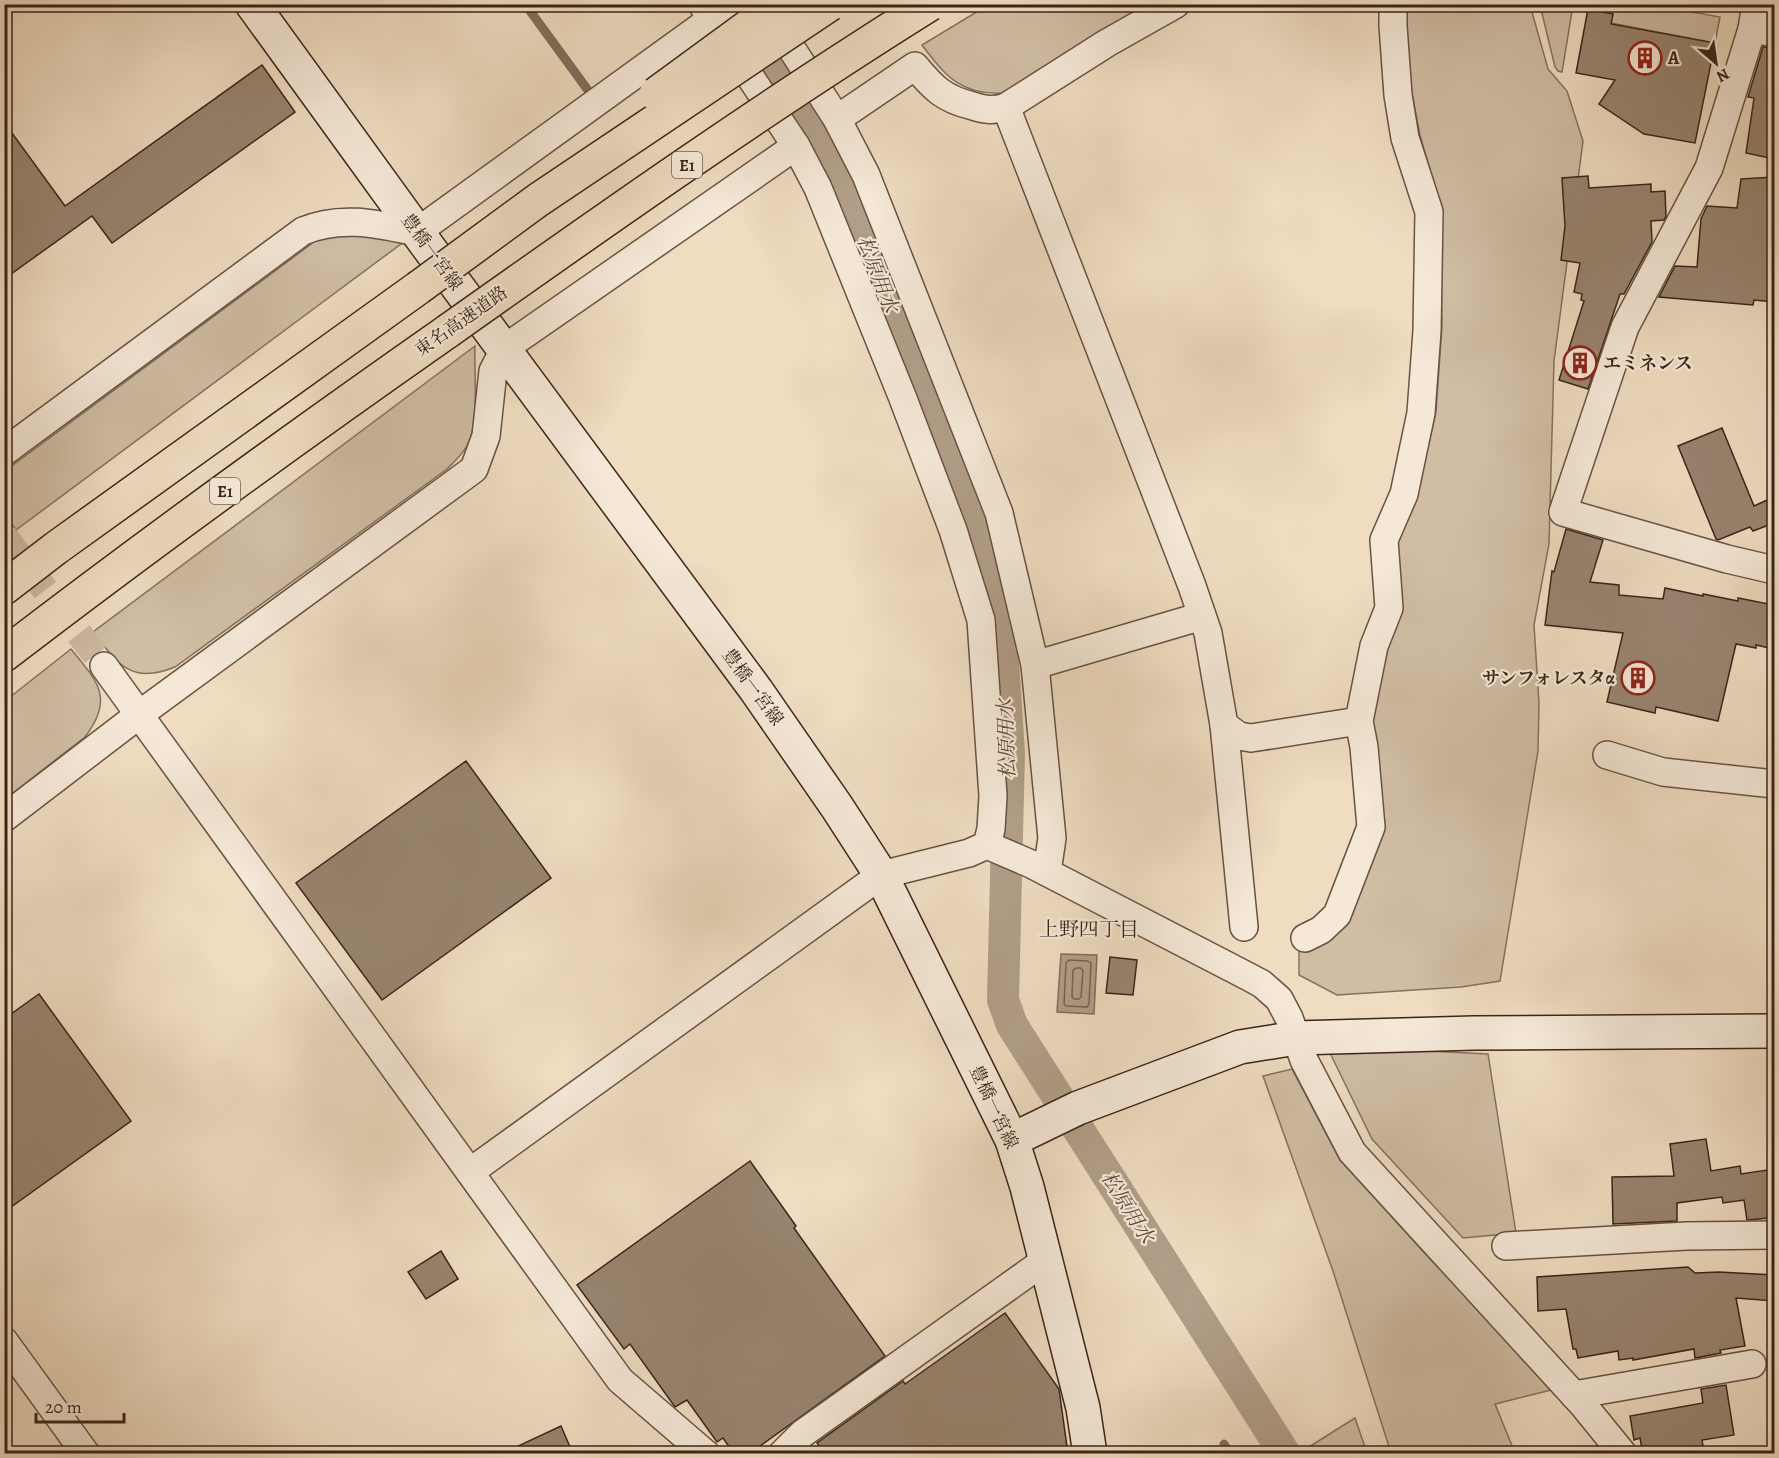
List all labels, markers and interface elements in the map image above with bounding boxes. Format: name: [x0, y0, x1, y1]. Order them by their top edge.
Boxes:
north arrow: [1686, 33, 1746, 93]
building icon: A: [1627, 40, 1663, 76]
place label: A: [1667, 46, 1680, 70]
text: N: [1712, 63, 1733, 88]
road number: E1: [672, 152, 702, 178]
street label: 豊橋一宮線: [396, 209, 468, 295]
water label: 松原用水: [851, 232, 905, 318]
street label: 東名高速道路: [410, 280, 512, 362]
building icon: エミネンス: [1562, 345, 1598, 381]
place label: エミネンス: [1603, 351, 1692, 375]
road number: E1: [210, 478, 240, 504]
street label: 豊橋一宮線: [717, 644, 789, 730]
building icon: サンフォレスタα: [1620, 660, 1656, 696]
place label: サンフォレスタα: [1482, 666, 1615, 690]
water label: 松原用水: [992, 697, 1021, 779]
district label: 上野四丁目: [1039, 916, 1139, 943]
street label: 豊橋一宮線: [964, 1061, 1024, 1153]
water label: 松原用水: [1095, 1166, 1161, 1250]
scale bar: [36, 1386, 124, 1424]
text: 20 m: [45, 1395, 82, 1419]

